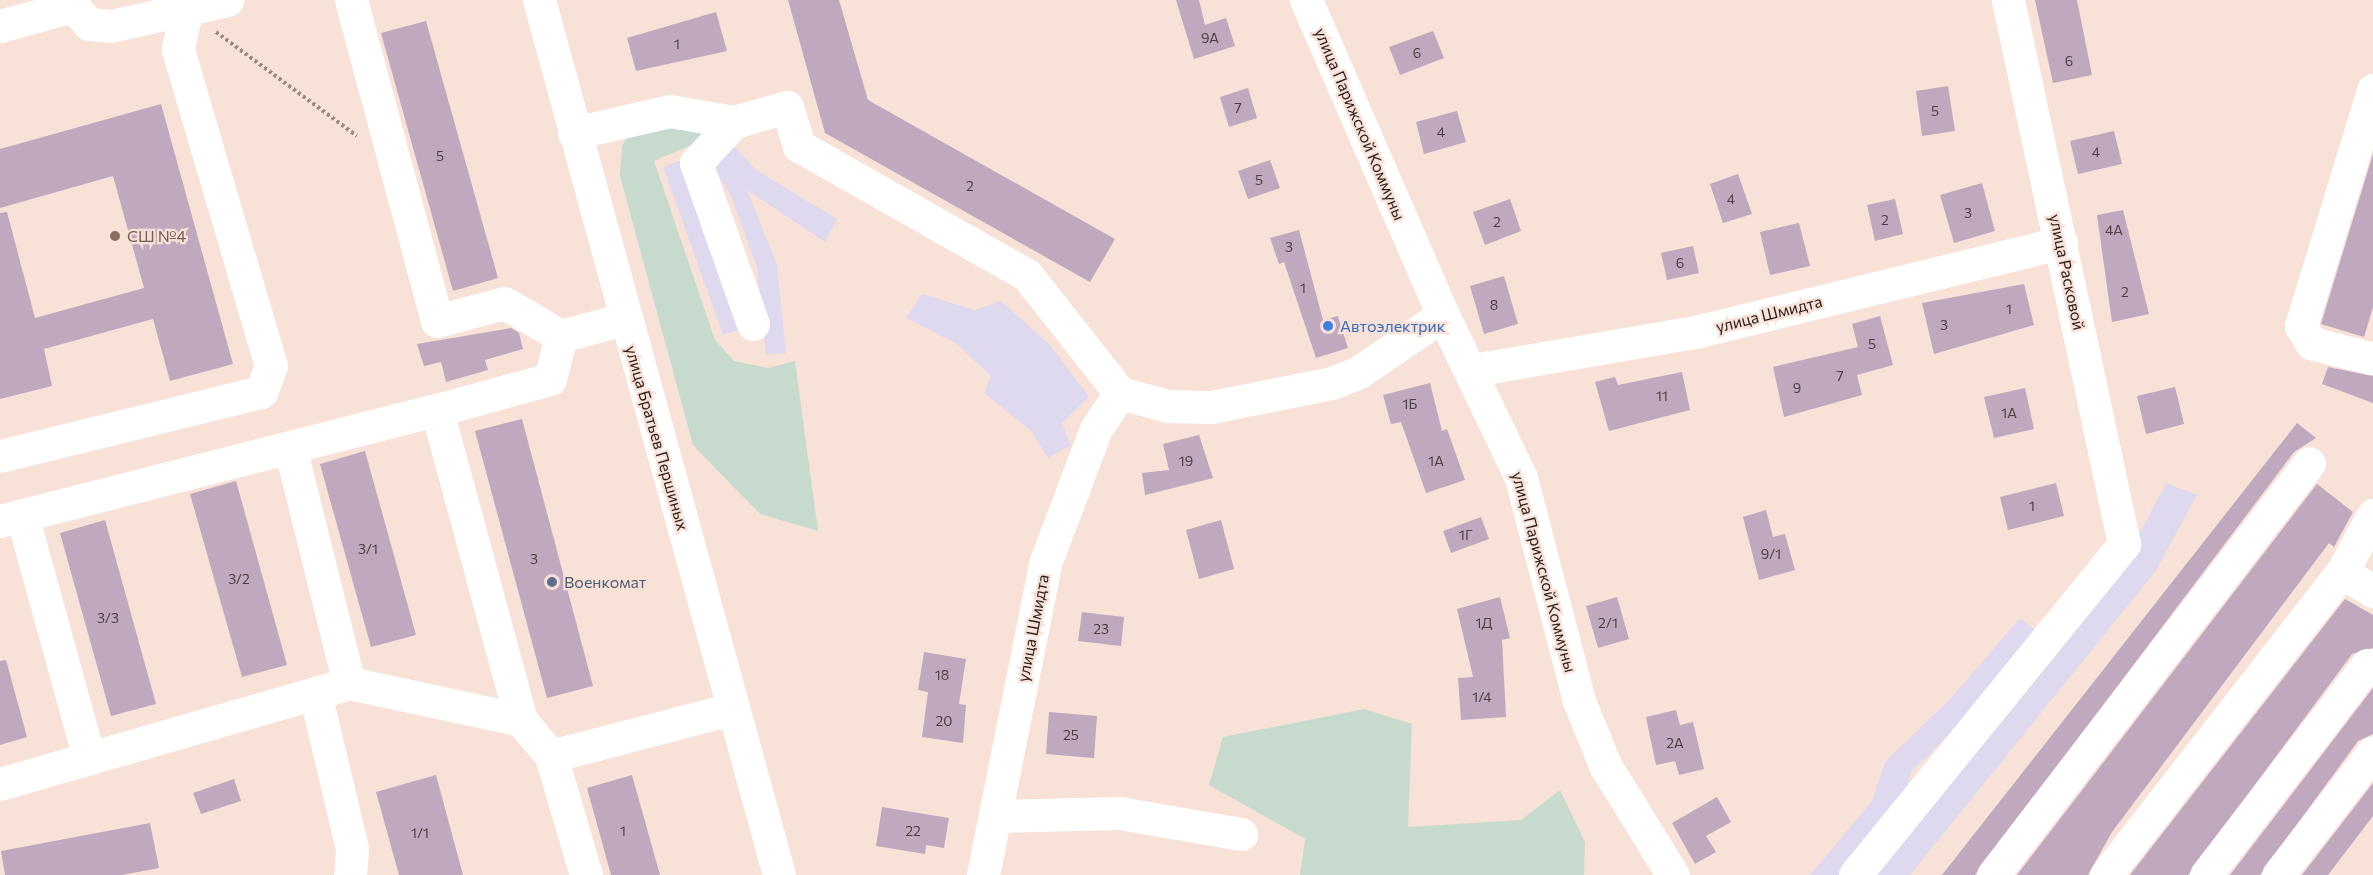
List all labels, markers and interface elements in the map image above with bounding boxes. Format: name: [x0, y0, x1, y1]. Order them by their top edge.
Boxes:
street label: улица Парижской Коммуны: [1311, 25, 1409, 223]
house number: 9А: [1201, 30, 1219, 46]
house number: 1: [674, 36, 680, 52]
house number: 6: [1413, 45, 1421, 61]
house number: 6: [2065, 53, 2073, 69]
house number: 7: [1234, 100, 1242, 116]
house number: 5: [1931, 103, 1939, 119]
house number: 4: [1437, 124, 1445, 140]
house number: 4: [2092, 144, 2100, 160]
house number: 5: [436, 148, 444, 164]
house number: 5: [1255, 172, 1263, 188]
house number: 2: [966, 178, 974, 194]
house number: 4: [1727, 191, 1735, 207]
house number: 3: [1964, 205, 1972, 221]
house number: 2: [1881, 212, 1889, 228]
street label: улица Расковой: [2045, 212, 2089, 332]
house number: 2: [1493, 214, 1501, 230]
house number: 4А: [2105, 222, 2123, 238]
place label: СШ №4: [127, 226, 186, 246]
marker: СШ №4: [108, 229, 122, 243]
house number: 3: [1285, 239, 1293, 255]
house number: 6: [1676, 255, 1684, 271]
house number: 1: [1300, 280, 1306, 296]
house number: 2: [2121, 284, 2129, 300]
street label: улица Шмидта: [1714, 291, 1824, 337]
house number: 8: [1490, 297, 1498, 313]
house number: 1: [2006, 301, 2012, 317]
place label: Автоэлектрик: [1340, 316, 1445, 336]
house number: 3: [1940, 317, 1948, 333]
marker: Автоэлектрик: [1321, 319, 1335, 333]
house number: 5: [1868, 336, 1876, 352]
street label: улица Братьев Першиных: [621, 343, 693, 533]
house number: 7: [1836, 368, 1844, 384]
house number: 9: [1793, 380, 1801, 396]
house number: 11: [1656, 388, 1668, 404]
house number: 1Б: [1403, 396, 1417, 412]
house number: 1А: [2001, 405, 2017, 421]
house number: 19: [1179, 453, 1193, 469]
house number: 1А: [1428, 453, 1444, 469]
street label: улица Парижской Коммуны: [1508, 469, 1580, 675]
house number: 1: [2029, 498, 2035, 514]
house number: 1Г: [1459, 527, 1473, 543]
house number: 3/1: [358, 541, 378, 557]
house number: 9/1: [1761, 546, 1781, 562]
house number: 3: [530, 551, 538, 567]
house number: 3/2: [228, 571, 250, 587]
place label: Военкомат: [564, 572, 646, 592]
street label: улица Шмидта: [1013, 573, 1053, 683]
marker: Военкомат: [545, 575, 559, 589]
house number: 3/3: [97, 610, 119, 626]
house number: 1Д: [1476, 615, 1492, 631]
house number: 2/1: [1598, 615, 1618, 631]
house number: 23: [1093, 621, 1109, 637]
house number: 18: [935, 667, 949, 683]
house number: 1/4: [1472, 689, 1492, 705]
house number: 20: [936, 713, 952, 729]
house number: 25: [1063, 727, 1079, 743]
house number: 2А: [1666, 735, 1684, 751]
house number: 1: [620, 823, 626, 839]
house number: 22: [905, 823, 921, 839]
house number: 1/1: [411, 825, 429, 841]

